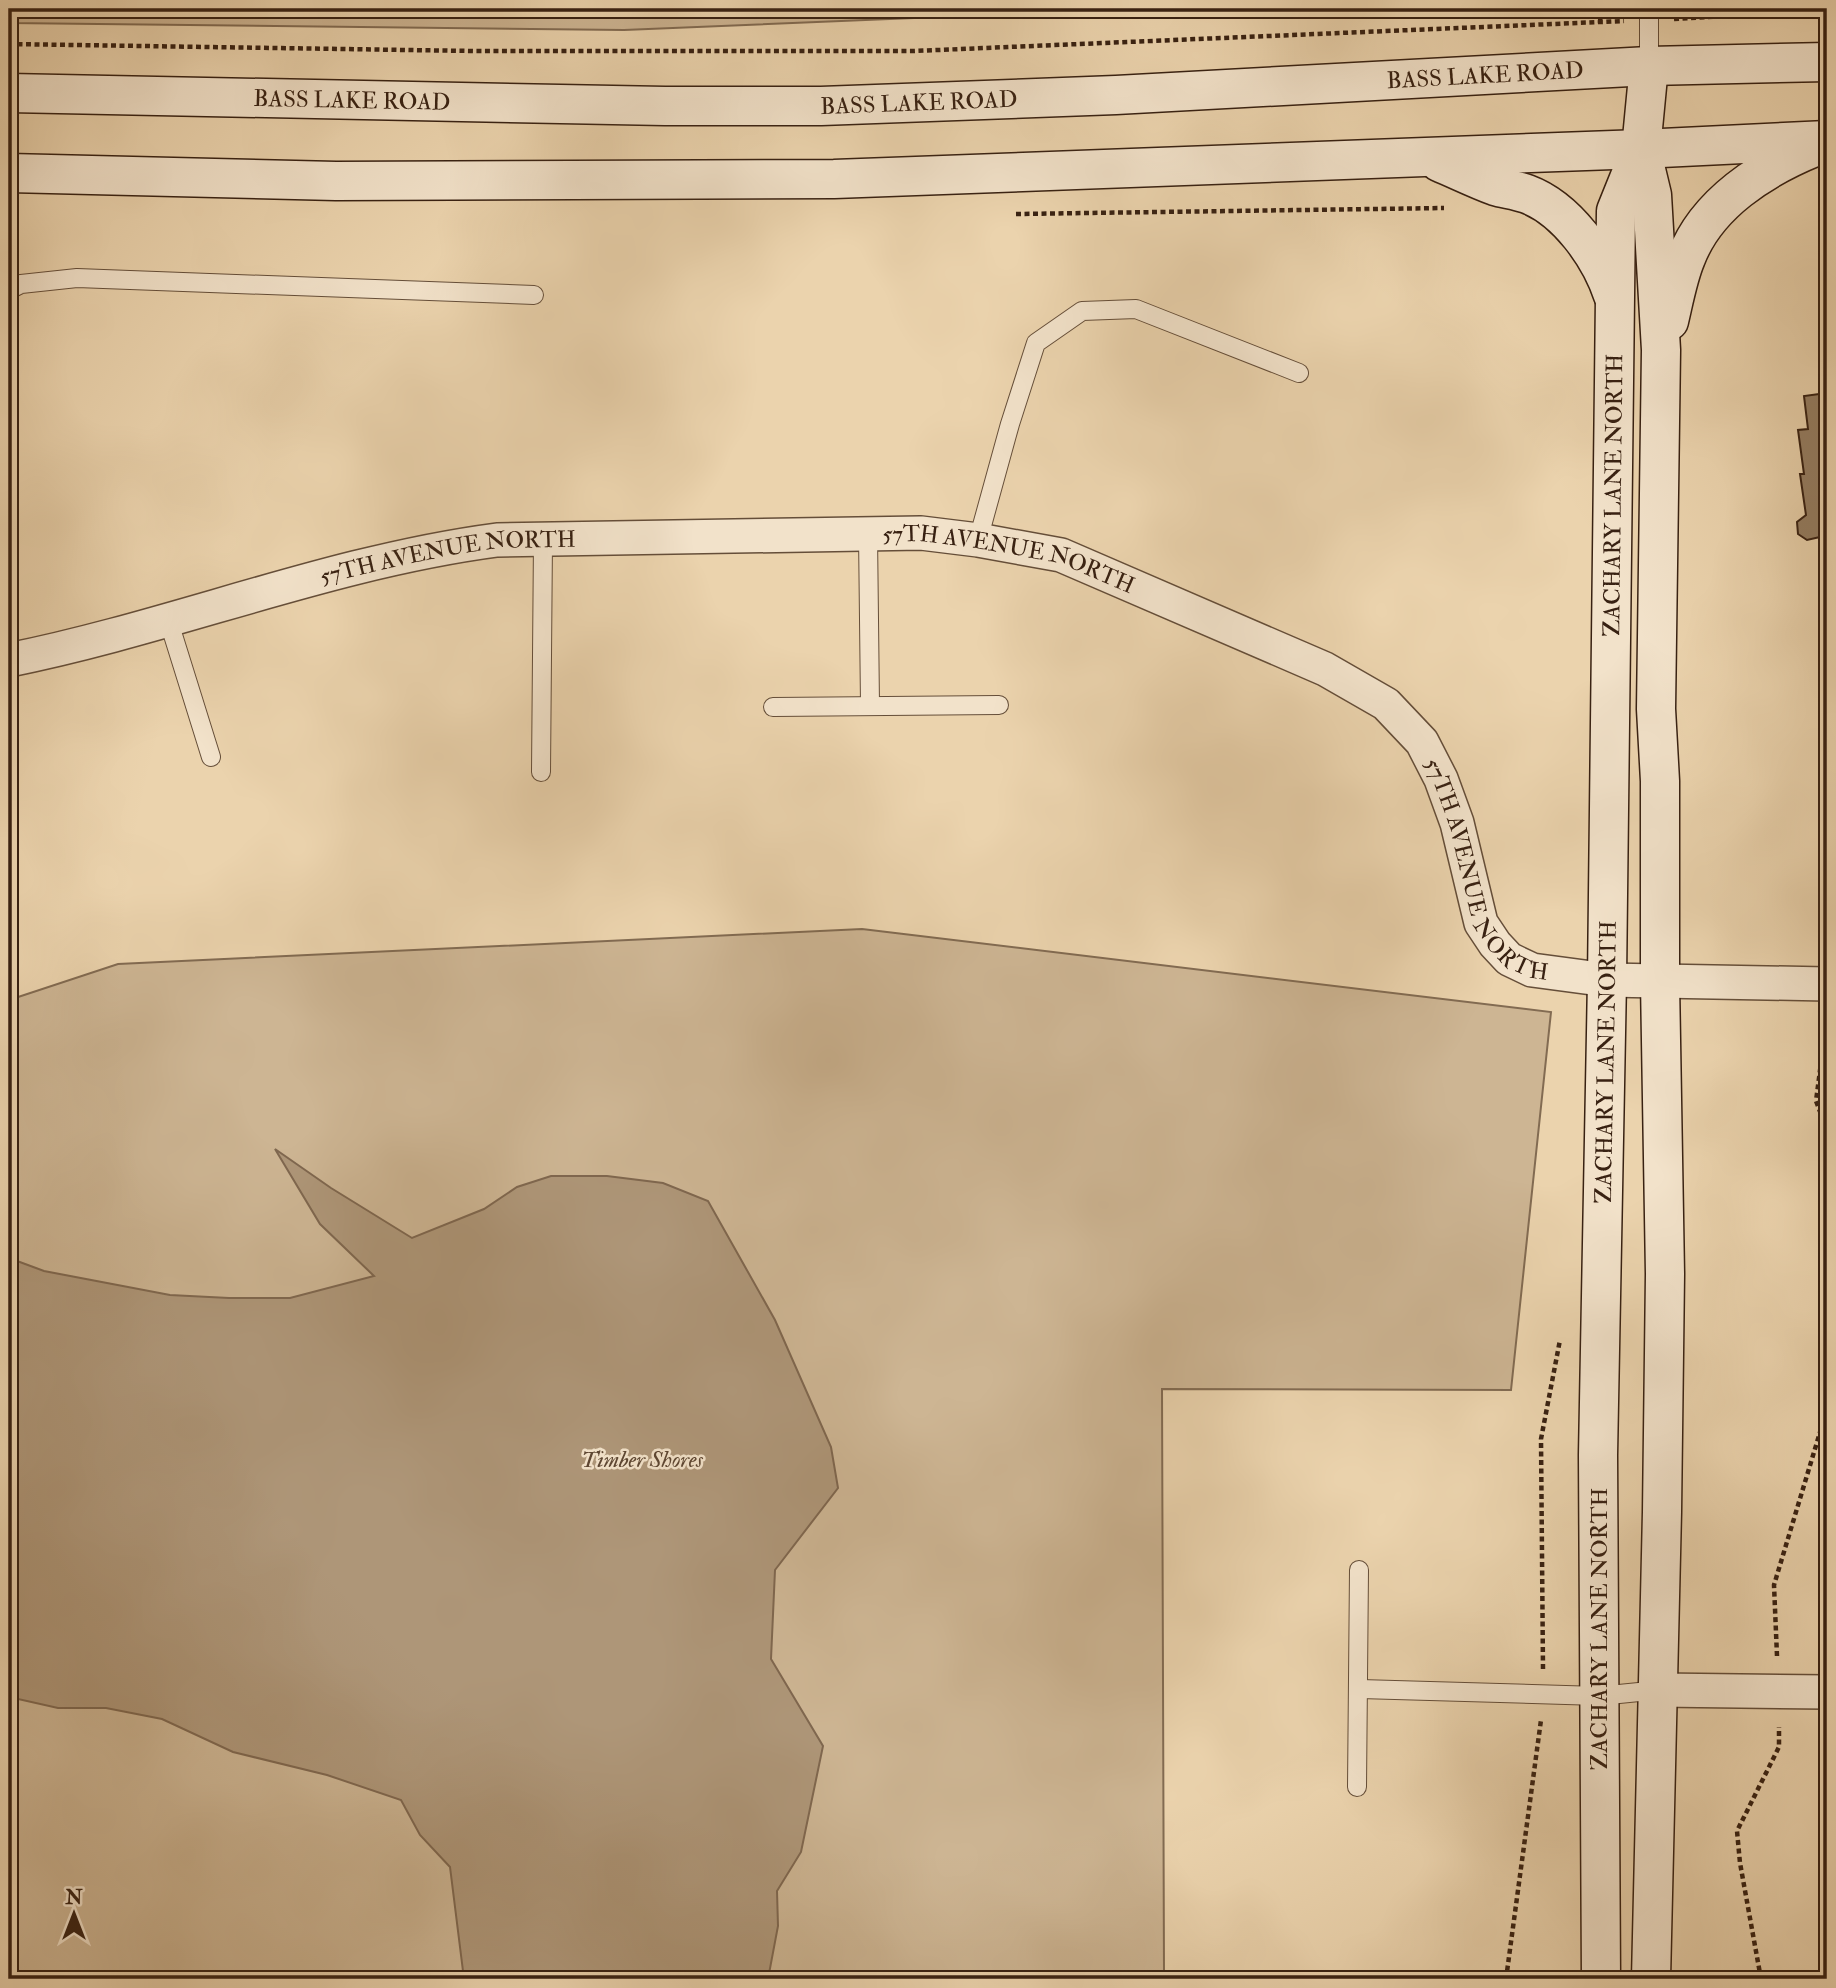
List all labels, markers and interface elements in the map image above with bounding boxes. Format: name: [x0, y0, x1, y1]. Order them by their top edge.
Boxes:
street label: BASS LAKE ROAD: [1386, 56, 1584, 95]
street label: BASS LAKE ROAD: [253, 84, 451, 117]
street label: BASS LAKE ROAD: [820, 85, 1018, 121]
street label: ZACHARY LANE NORTH: [1597, 354, 1629, 637]
street label: 57TH AVENUE NORTH: [882, 519, 1139, 600]
street label: 57TH AVENUE NORTH: [317, 525, 576, 591]
street label: 57TH AVENUE NORTH: [1417, 753, 1550, 987]
street label: ZACHARY LANE NORTH: [1589, 920, 1623, 1204]
park label: Timber Shores: [581, 1445, 703, 1474]
street label: ZACHARY LANE NORTH: [1585, 1488, 1614, 1770]
north arrow: [38, 1880, 108, 1950]
text: N: [64, 1886, 83, 1910]

